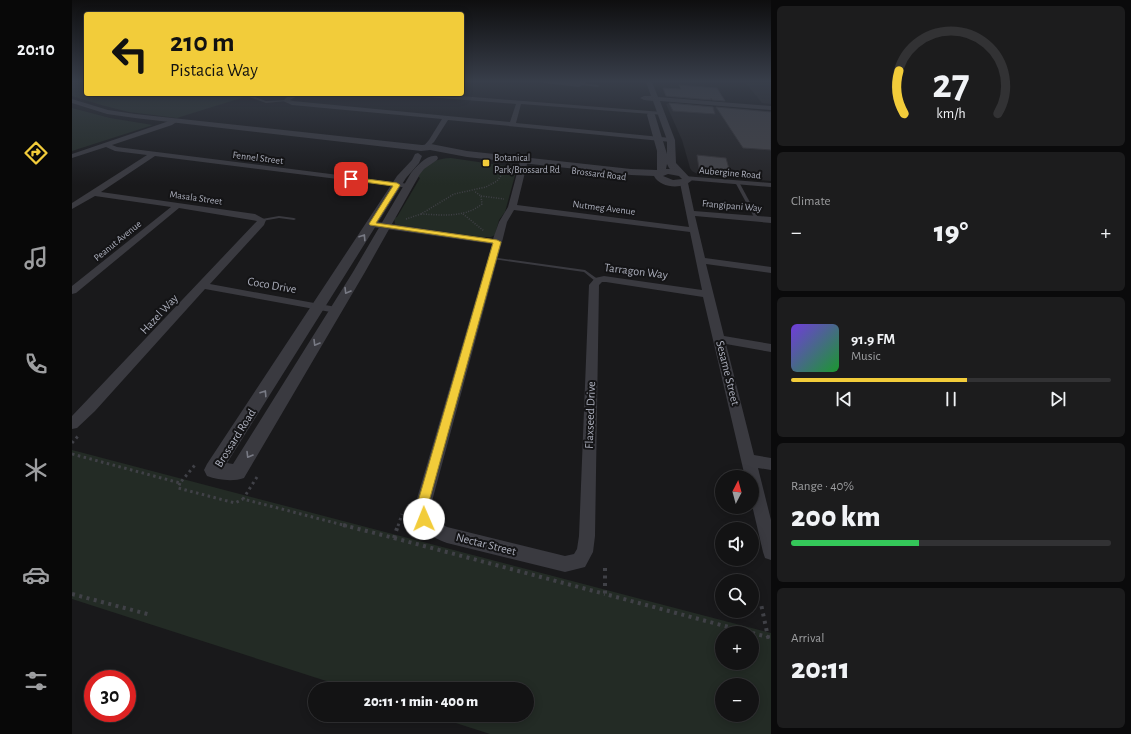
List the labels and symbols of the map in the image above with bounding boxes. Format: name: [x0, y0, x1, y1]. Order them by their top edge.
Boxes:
street label: Fennel Street: [232, 150, 285, 166]
place label: Botanical Park/Brossard Rd: [494, 153, 560, 175]
marker: Botanical Park/Brossard Rd: [481, 158, 491, 168]
pin: [334, 162, 368, 196]
street label: Aubergine Road: [698, 165, 761, 181]
street label: Brossard Road: [571, 166, 627, 182]
street label: Masala Street: [169, 189, 224, 207]
street label: Frangipani Way: [702, 198, 763, 214]
street label: Nutmeg Avenue: [572, 199, 636, 217]
street label: Peanut Avenue: [92, 218, 144, 263]
one-way arrow: [359, 234, 366, 241]
street label: Tarragon Way: [603, 261, 669, 282]
street label: Coco Drive: [247, 275, 297, 295]
one-way arrow: [345, 287, 352, 294]
street label: Hazel Way: [138, 292, 181, 337]
one-way arrow: [313, 339, 320, 346]
street label: Sesame Street: [714, 339, 742, 407]
street label: Flaxseed Drive: [583, 381, 597, 449]
one-way arrow: [259, 390, 266, 397]
street label: Brossard Road: [212, 407, 258, 469]
one-way arrow: [246, 451, 253, 458]
north arrow: [715, 470, 759, 514]
position arrow: [403, 498, 445, 540]
street label: Nectar Street: [455, 531, 517, 557]
speed limit sign: 30: [84, 670, 136, 722]

